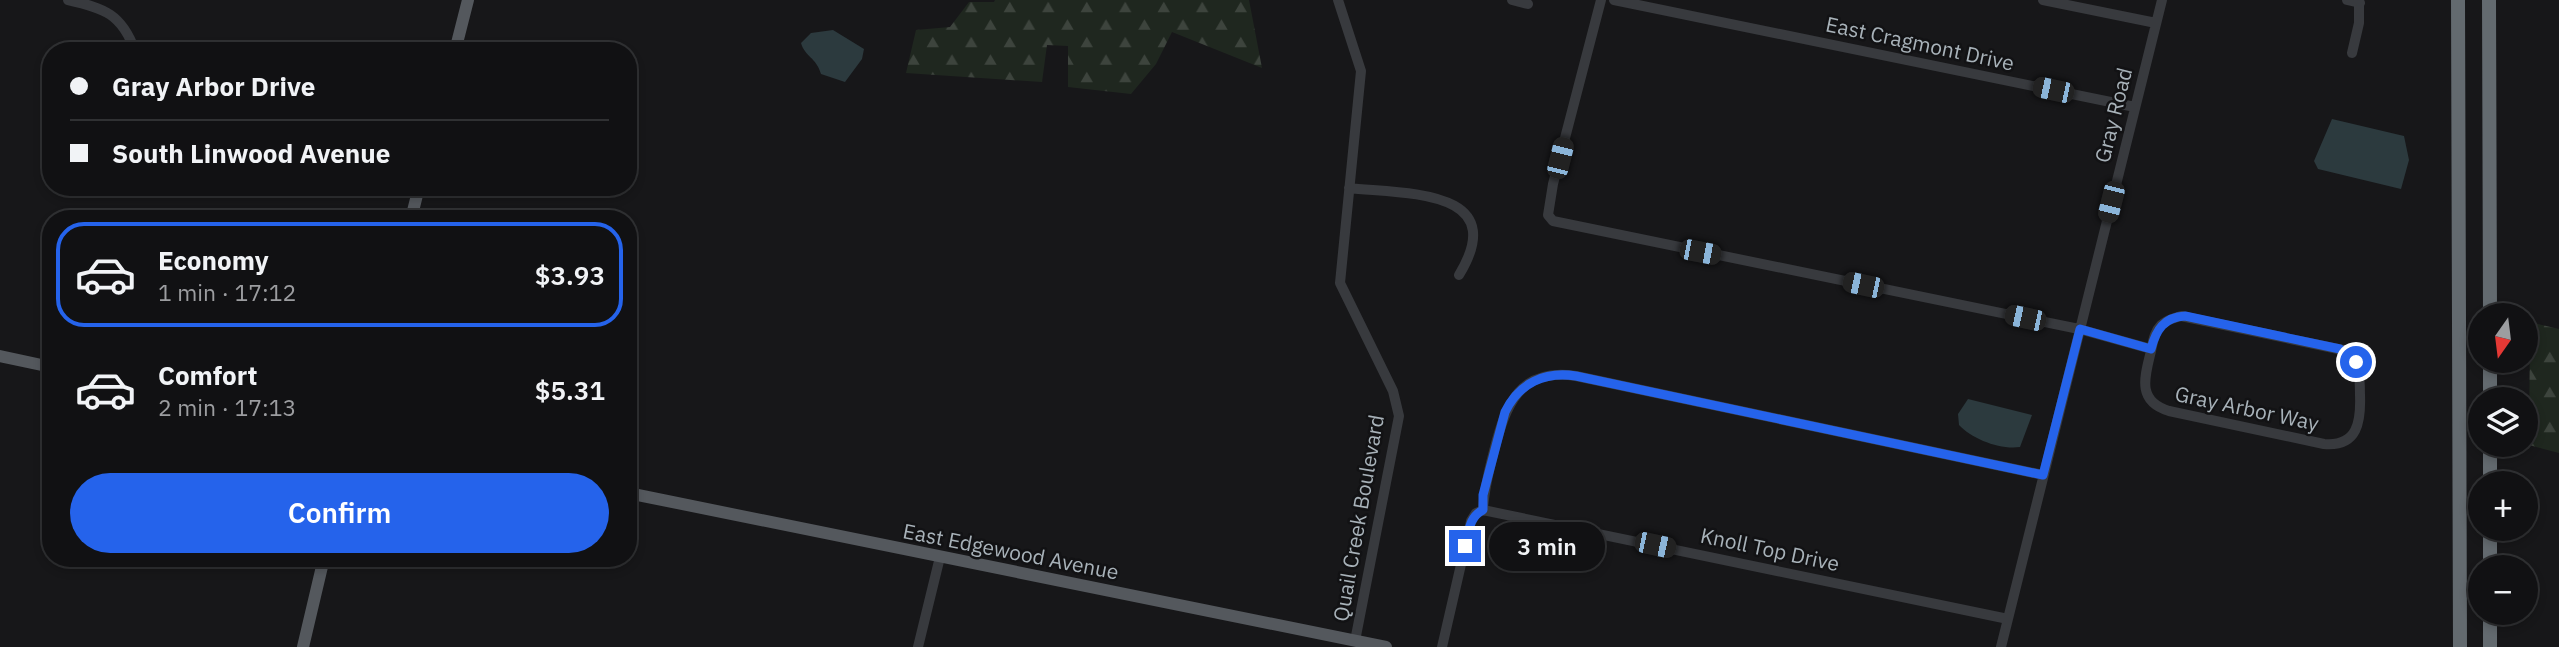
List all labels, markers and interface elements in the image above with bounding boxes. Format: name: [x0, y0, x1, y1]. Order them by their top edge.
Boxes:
street label: East Cragmont Drive: [1823, 9, 2017, 77]
street label: Gray Road: [2088, 65, 2138, 165]
text: Gray Arbor Drive: [112, 69, 315, 103]
car: [2031, 75, 2076, 105]
car: [1545, 135, 1576, 181]
text: South Linwood Avenue: [112, 136, 390, 170]
car: [2096, 179, 2127, 225]
car: [1678, 238, 1723, 266]
icon: car: [74, 243, 137, 306]
text: Economy: [158, 243, 269, 277]
text: $3.93: [535, 258, 605, 292]
car: [1841, 270, 1886, 300]
text: 1 min · 17:12: [158, 277, 296, 307]
car: [2003, 303, 2048, 333]
north arrow: [2468, 303, 2538, 373]
map controls: [2468, 303, 2538, 625]
route start: [2340, 346, 2372, 378]
icon: car: [74, 358, 137, 421]
text: Comfort: [158, 358, 257, 392]
text: $5.31: [535, 373, 605, 407]
street label: Gray Arbor Way: [2172, 379, 2322, 437]
button: layers: [2468, 387, 2538, 457]
text: 2 min · 17:13: [158, 392, 296, 422]
street label: Quail Creek Boulevard: [1326, 413, 1390, 623]
button: +: [2468, 471, 2538, 541]
button: Confirm: [70, 473, 609, 553]
street label: East Edgewood Avenue: [901, 516, 1121, 586]
street label: Knoll Top Drive: [1698, 521, 1842, 577]
callout: 3 min: [1490, 522, 1605, 570]
route end: [1449, 530, 1481, 562]
car: [1633, 530, 1678, 560]
text: 3 min: [1517, 531, 1577, 561]
button: −: [2468, 555, 2538, 625]

